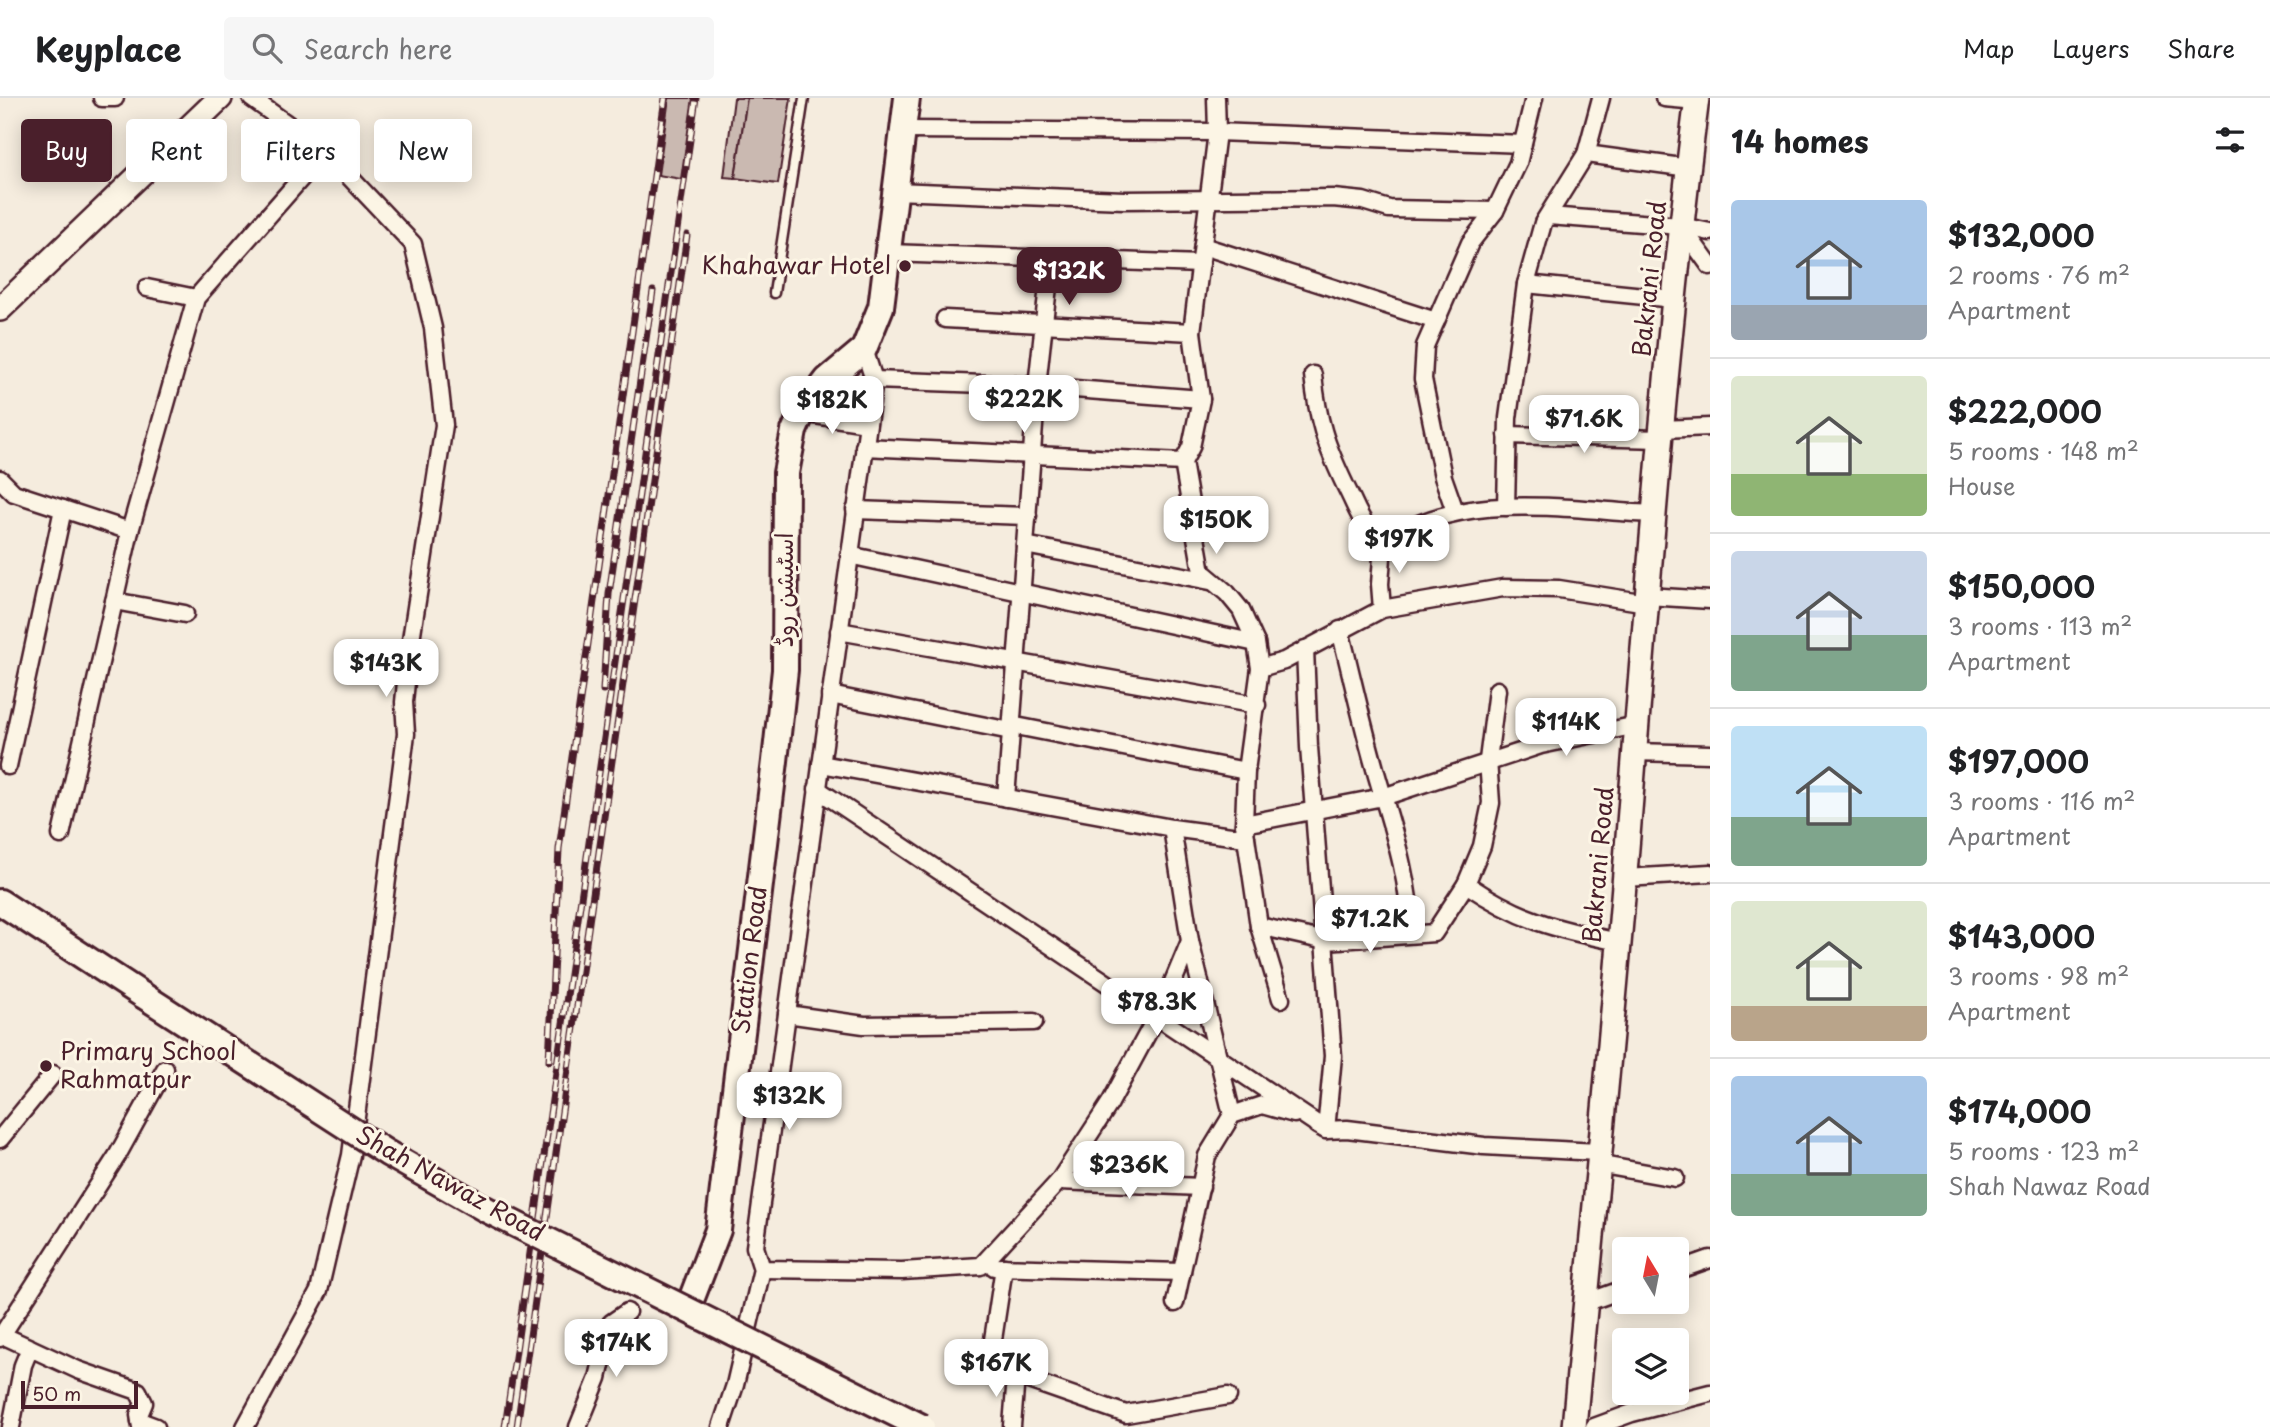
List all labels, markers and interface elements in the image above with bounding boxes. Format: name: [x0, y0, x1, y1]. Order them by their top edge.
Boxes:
search box: [224, 17, 714, 80]
text: Keyplace: [35, 23, 182, 73]
icon: search: [248, 29, 286, 67]
text: Search here: [304, 29, 452, 68]
text: Map: [1963, 30, 2014, 66]
text: Layers: [2052, 30, 2129, 66]
text: Share: [2167, 30, 2235, 66]
text: 14 homes: [1731, 118, 1869, 163]
chip: Buy: [21, 119, 112, 182]
chip: Rent: [126, 119, 227, 182]
chip: Filters: [241, 119, 360, 182]
chip: New: [374, 119, 472, 182]
icon: filters: [2211, 121, 2249, 159]
street label: Bakrani Road: [1622, 199, 1674, 359]
text: $132,000: [1948, 212, 2095, 257]
icon: home: [1787, 228, 1871, 312]
place label: Khahawar Hotel: [702, 246, 891, 282]
pin: $132K: [1020, 248, 1118, 307]
text: $132K: [1033, 252, 1105, 287]
text: 2 rooms · 76 m²: [1948, 257, 2130, 292]
marker: Khahawar Hotel: [897, 258, 913, 274]
text: Apartment: [1948, 292, 2071, 327]
pin: $182K: [783, 376, 881, 436]
pin: $222K: [975, 376, 1073, 435]
text: $222K: [985, 380, 1063, 415]
text: $182K: [796, 381, 868, 416]
text: $222,000: [1948, 388, 2102, 433]
pin: $71.6K: [1527, 396, 1641, 455]
text: $71.6K: [1545, 400, 1623, 435]
icon: home: [1787, 404, 1871, 488]
text: 5 rooms · 148 m²: [1948, 433, 2139, 468]
text: House: [1948, 468, 2015, 503]
pin: $150K: [1167, 496, 1265, 556]
text: $150K: [1180, 501, 1252, 536]
pin: $197K: [1350, 516, 1448, 575]
text: $197K: [1364, 520, 1434, 555]
street label: اسٹیشن روڈ: [765, 533, 801, 647]
text: $150,000: [1948, 563, 2095, 608]
icon: home: [1787, 579, 1871, 663]
text: 3 rooms · 113 m²: [1948, 608, 2132, 643]
pin: $143K: [337, 640, 435, 699]
text: Apartment: [1948, 643, 2071, 678]
text: $143K: [350, 644, 422, 679]
pin: $114K: [1517, 698, 1615, 758]
text: $114K: [1531, 703, 1601, 738]
text: $197,000: [1948, 738, 2089, 783]
icon: home: [1787, 754, 1871, 838]
text: 3 rooms · 116 m²: [1948, 783, 2135, 818]
street label: Bakrani Road: [1572, 785, 1622, 945]
text: Apartment: [1948, 818, 2071, 853]
street label: Station Road: [721, 884, 775, 1036]
pin: $71.2K: [1313, 896, 1427, 955]
text: $71.2K: [1331, 900, 1409, 935]
text: $143,000: [1948, 913, 2095, 958]
icon: home: [1787, 929, 1871, 1013]
text: 3 rooms · 98 m²: [1948, 958, 2129, 993]
pin: $78.3K: [1100, 978, 1214, 1038]
text: $78.3K: [1117, 983, 1197, 1018]
text: Apartment: [1948, 993, 2071, 1028]
place label: Primary School Rahmatpur: [60, 1032, 237, 1096]
marker: Primary School Rahmatpur: [38, 1058, 54, 1074]
pin: $132K: [740, 1072, 838, 1132]
text: $132K: [753, 1077, 825, 1112]
text: $174,000: [1948, 1088, 2091, 1133]
icon: home: [1787, 1104, 1871, 1188]
street label: Shah Nawaz Road: [350, 1115, 552, 1249]
text: 5 rooms · 123 m²: [1948, 1133, 2139, 1168]
pin: $236K: [1080, 1142, 1178, 1201]
text: $236K: [1089, 1146, 1169, 1181]
text: Shah Nawaz Road: [1948, 1168, 2151, 1203]
north arrow: [1612, 1237, 1689, 1314]
map controls: [1612, 1237, 1689, 1405]
pin: $174K: [567, 1320, 665, 1379]
text: $174K: [581, 1324, 651, 1359]
button: layers: [1612, 1328, 1689, 1405]
pin: $167K: [947, 1340, 1045, 1399]
text: $167K: [960, 1344, 1032, 1379]
scale bar: [21, 1378, 138, 1410]
text: 50 m: [32, 1379, 81, 1407]

